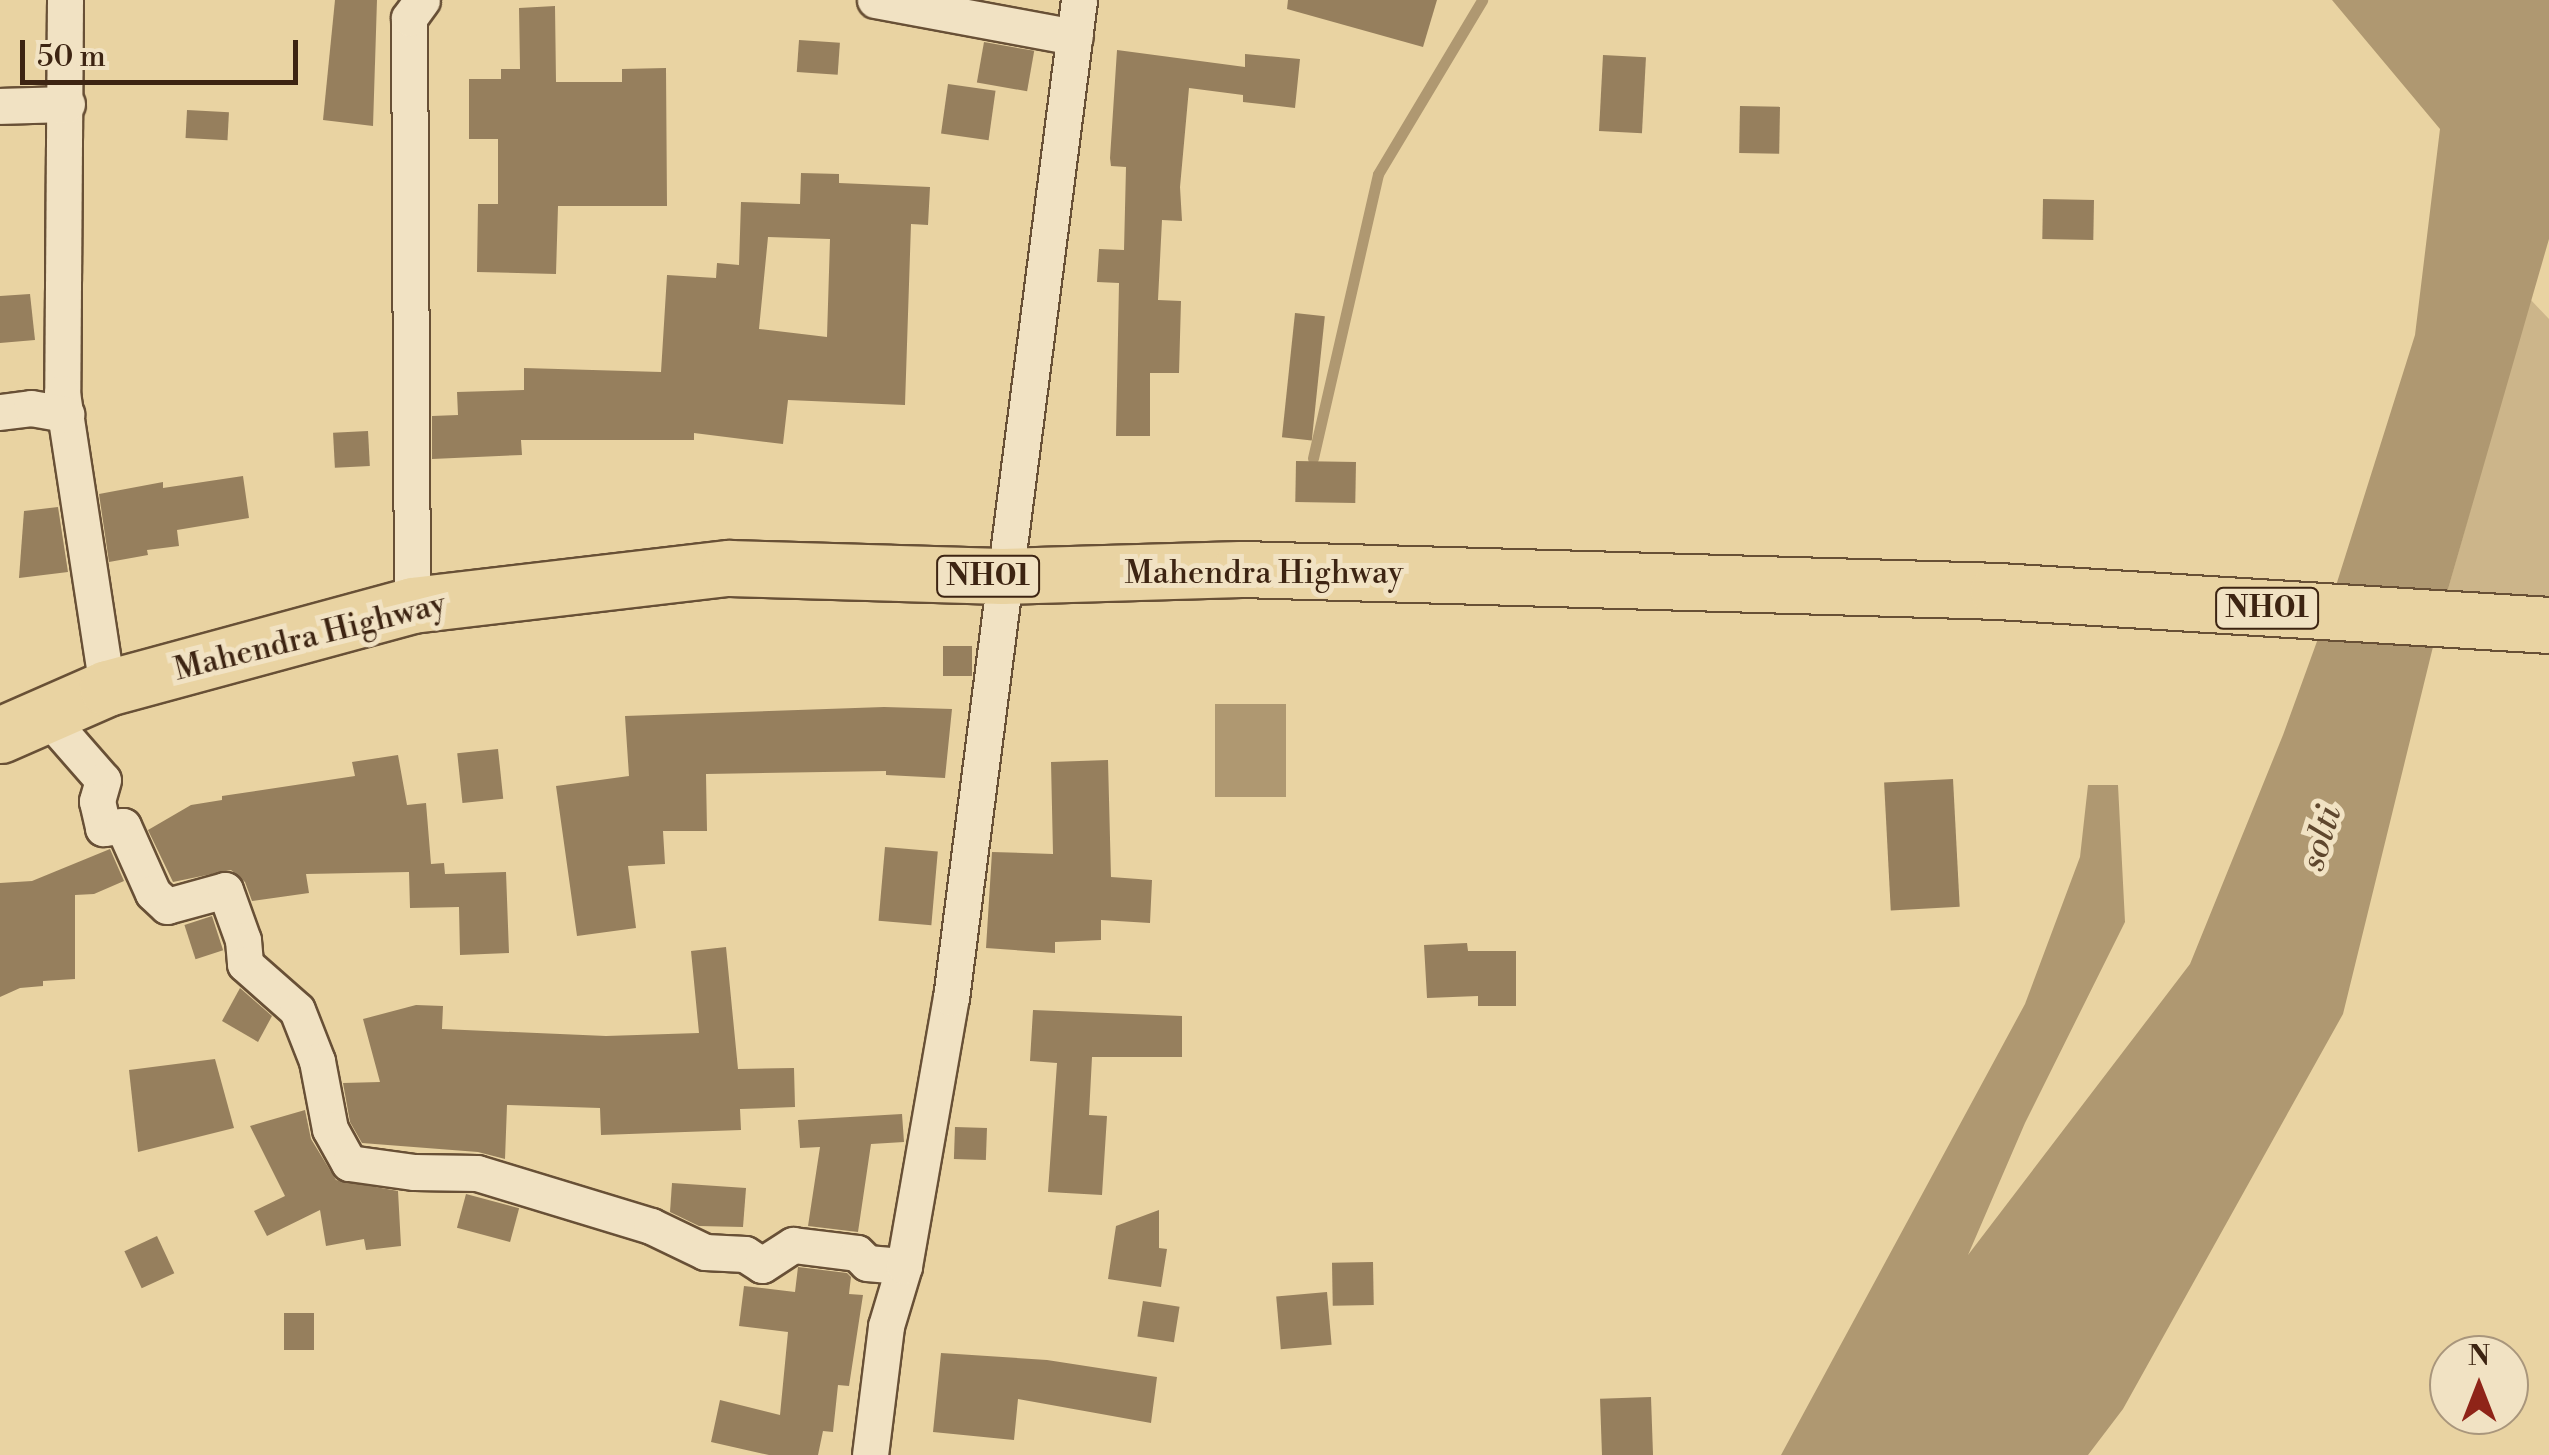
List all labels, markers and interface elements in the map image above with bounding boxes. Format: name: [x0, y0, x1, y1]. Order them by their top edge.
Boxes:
scale bar: [25, 20, 302, 82]
text: 50 m: [37, 38, 106, 76]
road number: NH01: [936, 551, 1040, 601]
street label: Mahendra Highway: [1125, 554, 1403, 592]
road number: NH01: [2214, 583, 2320, 633]
street label: Mahendra Highway: [170, 585, 450, 689]
water label: solti: [2292, 801, 2352, 875]
north arrow: [2429, 1335, 2529, 1435]
text: N: [2468, 1339, 2490, 1374]

